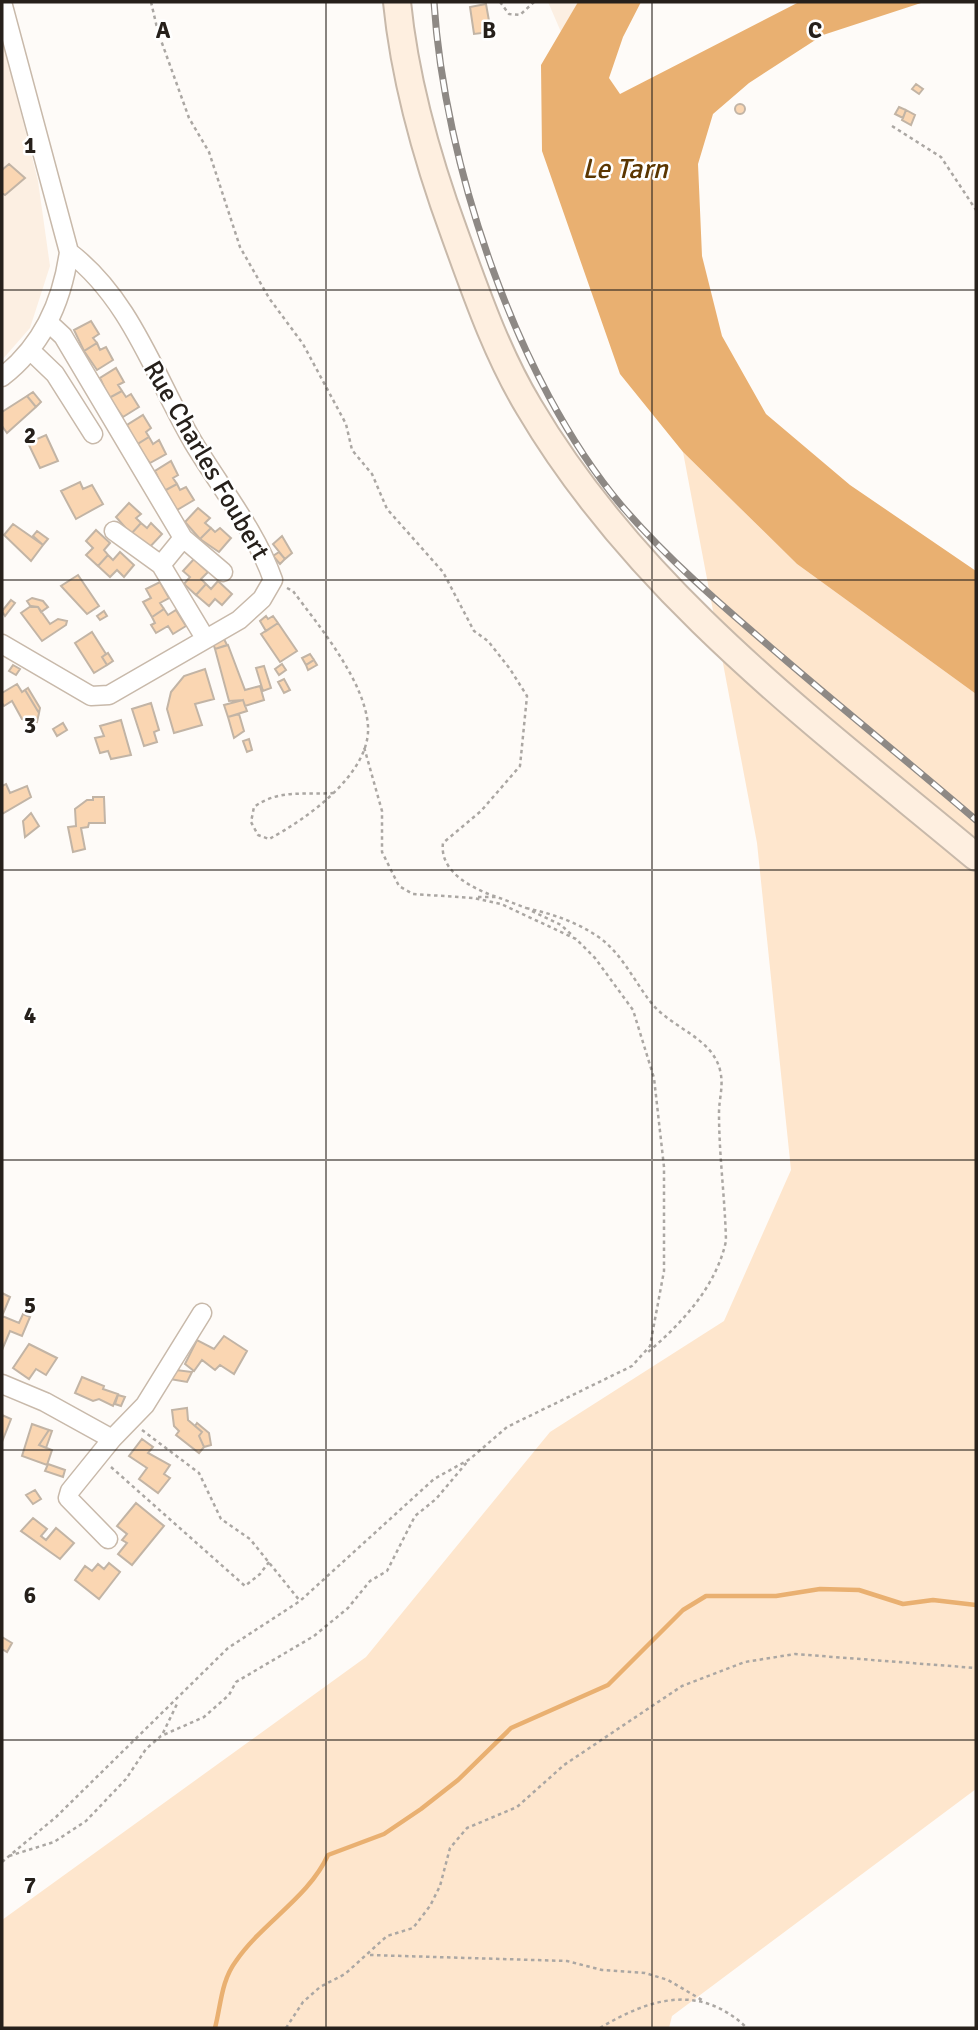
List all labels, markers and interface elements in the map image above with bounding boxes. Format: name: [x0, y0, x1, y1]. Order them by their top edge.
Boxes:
text: A: [156, 16, 171, 45]
text: B: [482, 16, 496, 45]
text: C: [808, 16, 822, 45]
text: 1: [24, 131, 36, 160]
water label: Le Tarn: [582, 152, 669, 186]
street label: Rue Charles Foubert: [136, 355, 276, 566]
text: 2: [24, 421, 36, 450]
text: 3: [24, 711, 36, 740]
text: 4: [24, 1001, 36, 1030]
text: 5: [24, 1291, 36, 1320]
text: 6: [24, 1581, 36, 1610]
text: 7: [24, 1871, 36, 1900]

